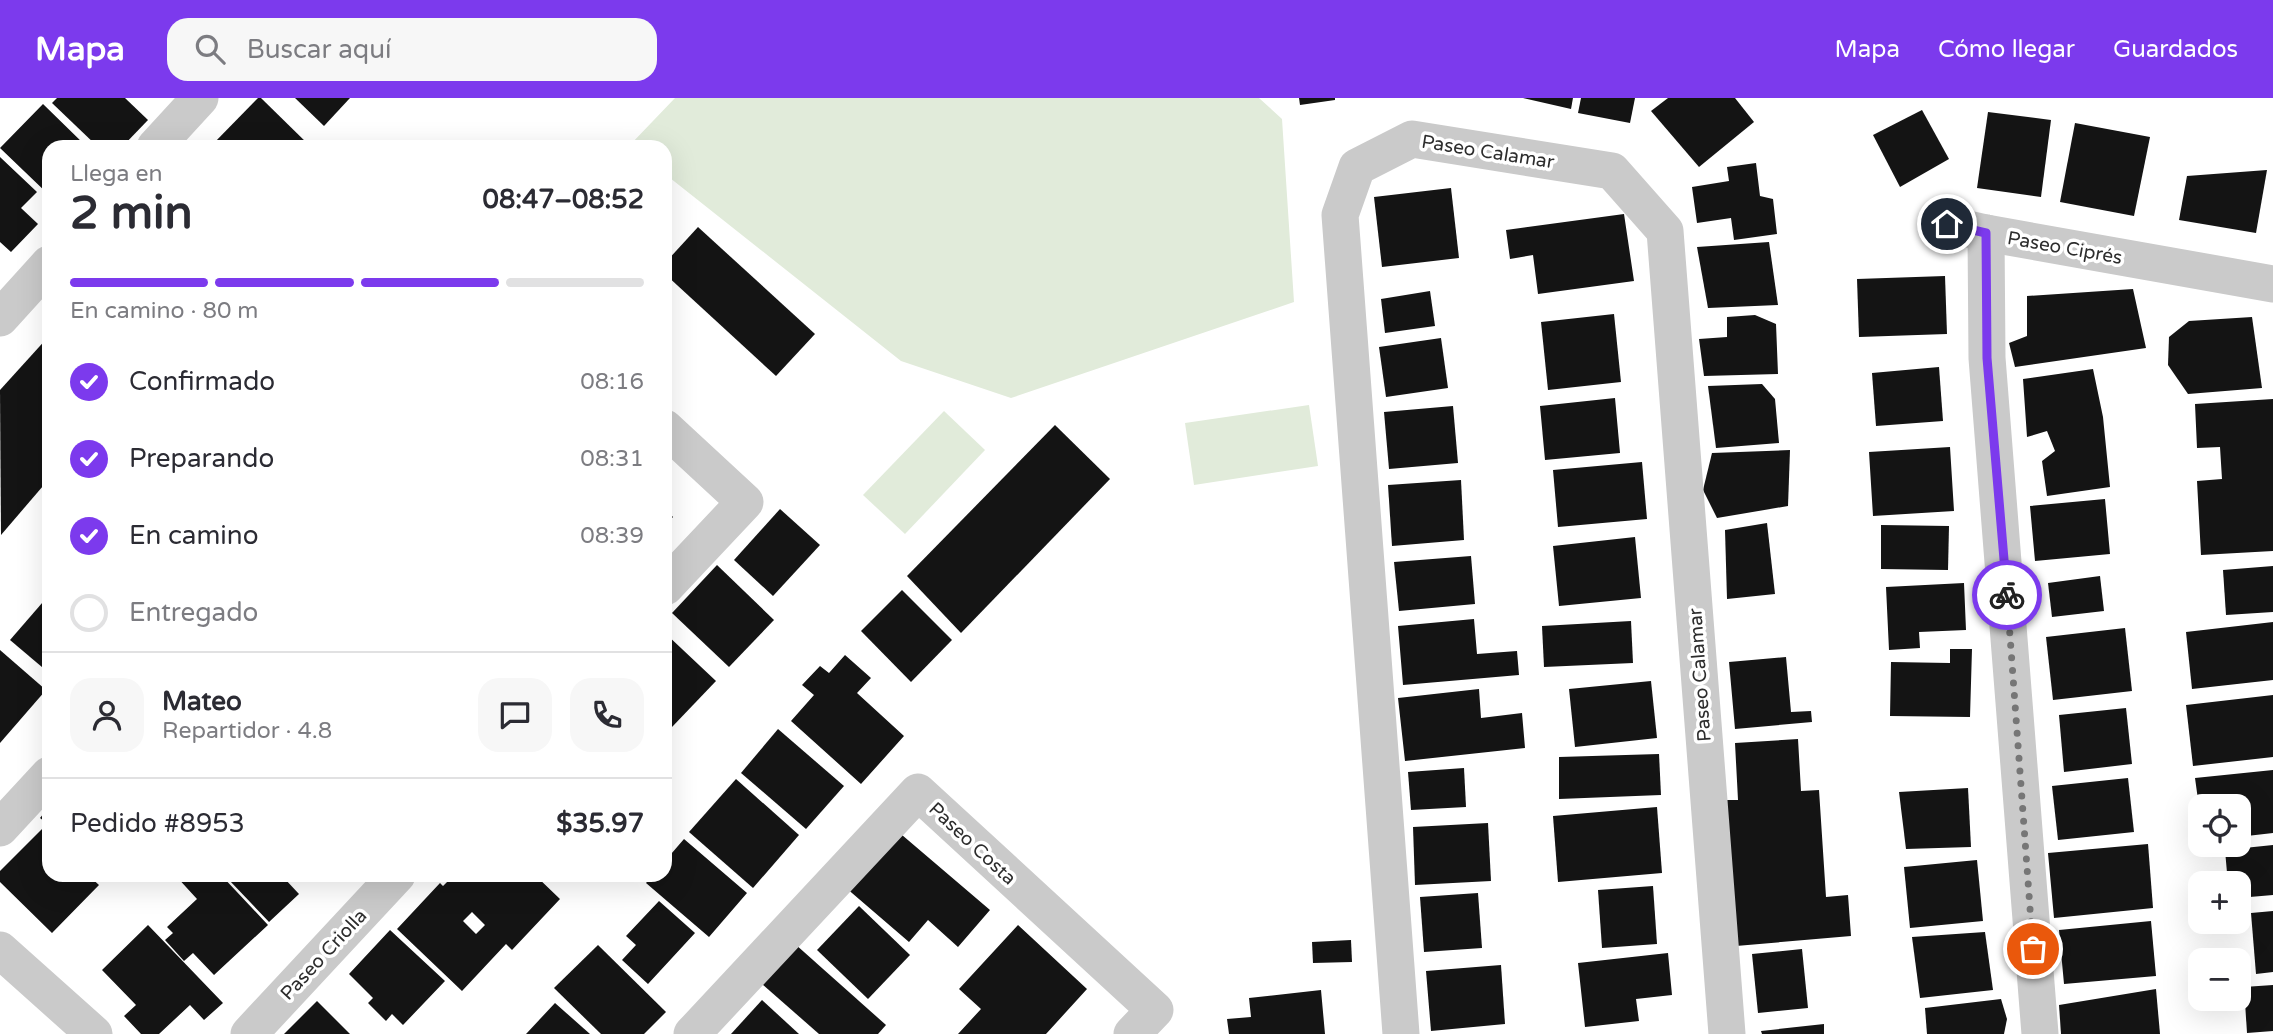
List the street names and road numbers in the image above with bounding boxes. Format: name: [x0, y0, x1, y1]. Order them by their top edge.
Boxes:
street label: Paseo Calamar: [1420, 131, 1556, 173]
street label: Paseo Ciprés: [2006, 227, 2124, 269]
street label: Paseo Calamar: [1684, 607, 1716, 743]
street label: Paseo Costa: [924, 798, 1020, 890]
street label: Paseo Criolla: [276, 905, 371, 1005]

